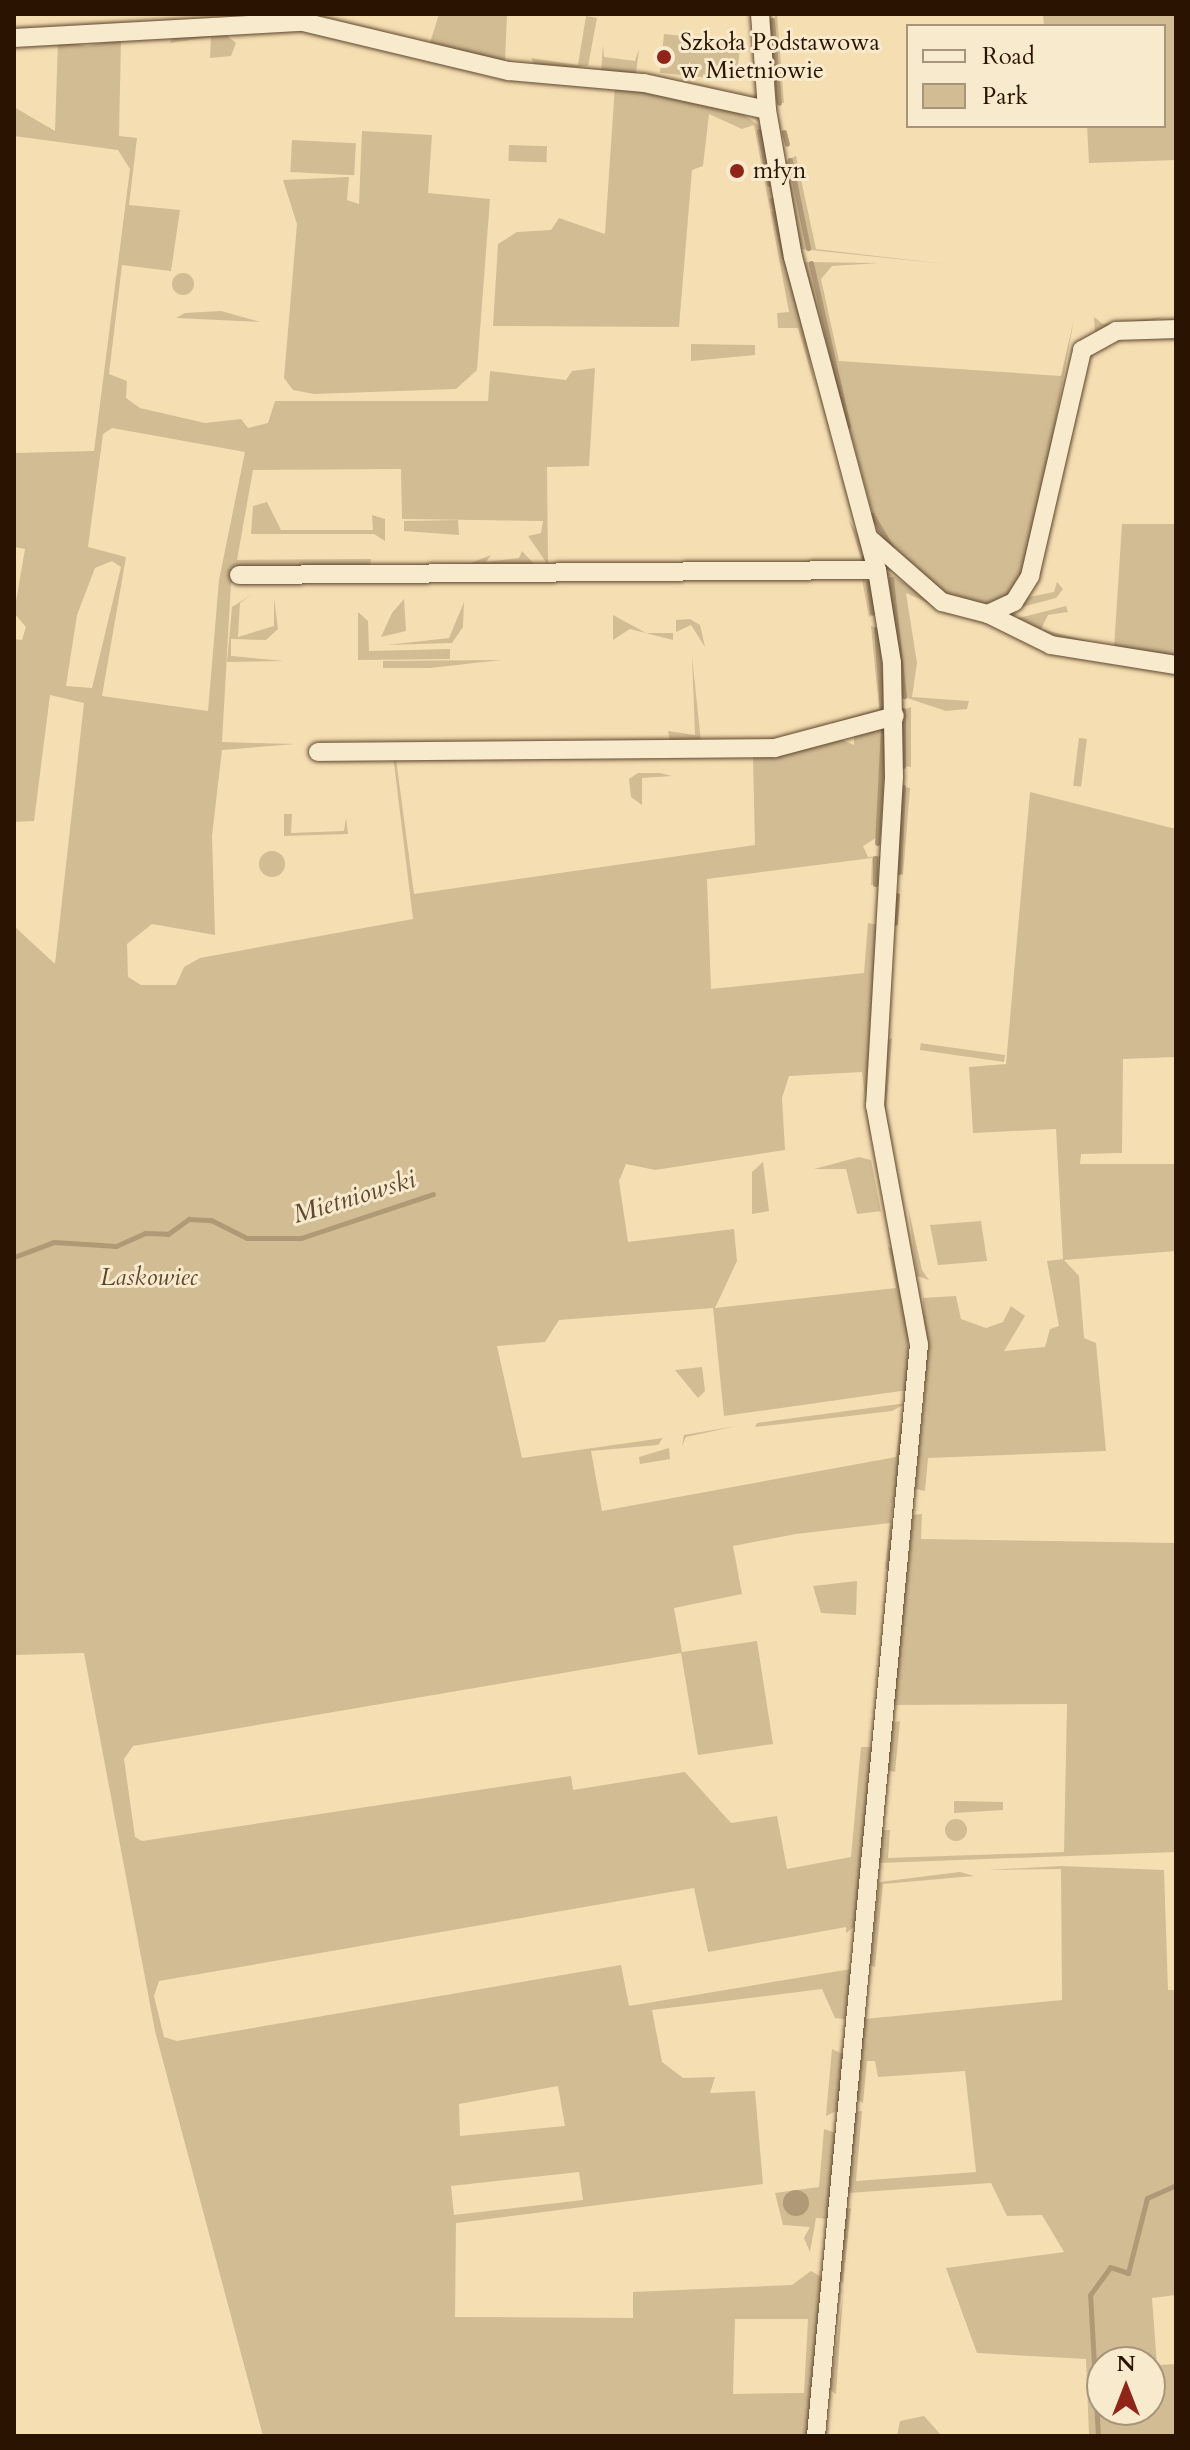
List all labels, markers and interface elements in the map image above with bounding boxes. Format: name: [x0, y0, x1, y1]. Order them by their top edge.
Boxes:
legend: [906, 24, 1166, 128]
place label: Szkoła Podstawowa w Mietniowie: [680, 29, 880, 85]
text: Road: [982, 40, 1035, 73]
marker: Szkoła Podstawowa w Mietniowie: [655, 48, 673, 66]
text: Park: [982, 80, 1028, 113]
place label: młyn: [753, 157, 806, 185]
marker: młyn: [728, 162, 746, 180]
water label: Mietniowski: [289, 1164, 419, 1230]
park label: Laskowiec: [100, 1264, 198, 1292]
north arrow: [1086, 2346, 1166, 2426]
text: N: [1116, 2349, 1136, 2379]

